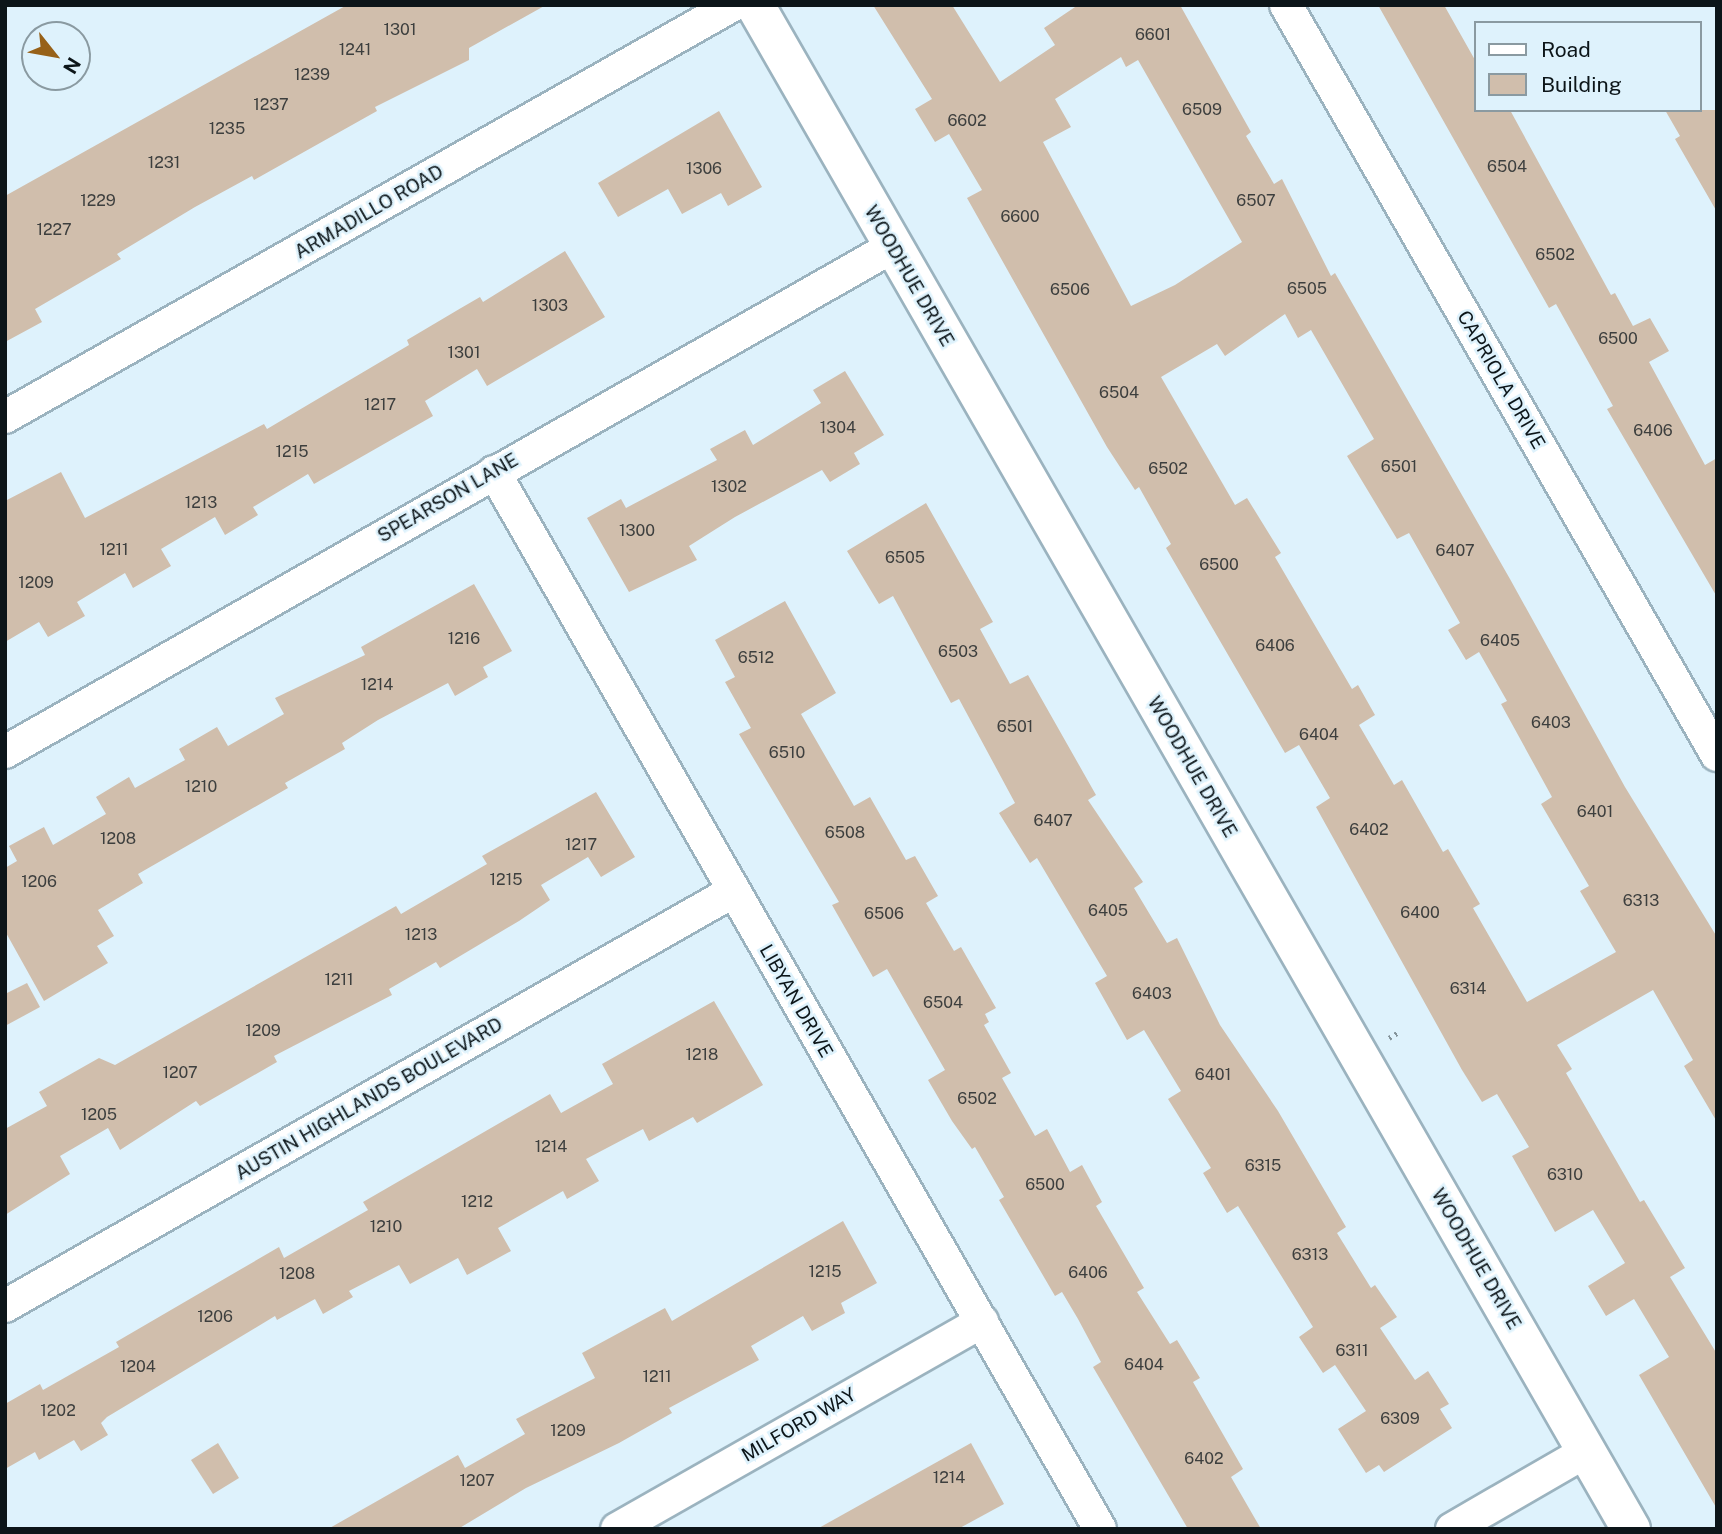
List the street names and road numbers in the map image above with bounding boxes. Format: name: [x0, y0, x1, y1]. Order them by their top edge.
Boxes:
street label: ARMADILLO ROAD: [291, 160, 447, 264]
street label: WOODHUE DRIVE: [859, 201, 959, 351]
street label: CAPRIOLA DRIVE: [1452, 307, 1550, 453]
street label: SPEARSON LANE: [374, 448, 522, 548]
street label: WOODHUE DRIVE: [1142, 692, 1242, 842]
street label: LIBYAN DRIVE: [754, 940, 838, 1062]
street label: AUSTIN HIGHLANDS BOULEVARD: [231, 1013, 507, 1185]
street label: WOODHUE DRIVE: [1426, 1184, 1526, 1334]
street label: MILFORD WAY: [738, 1383, 860, 1467]

